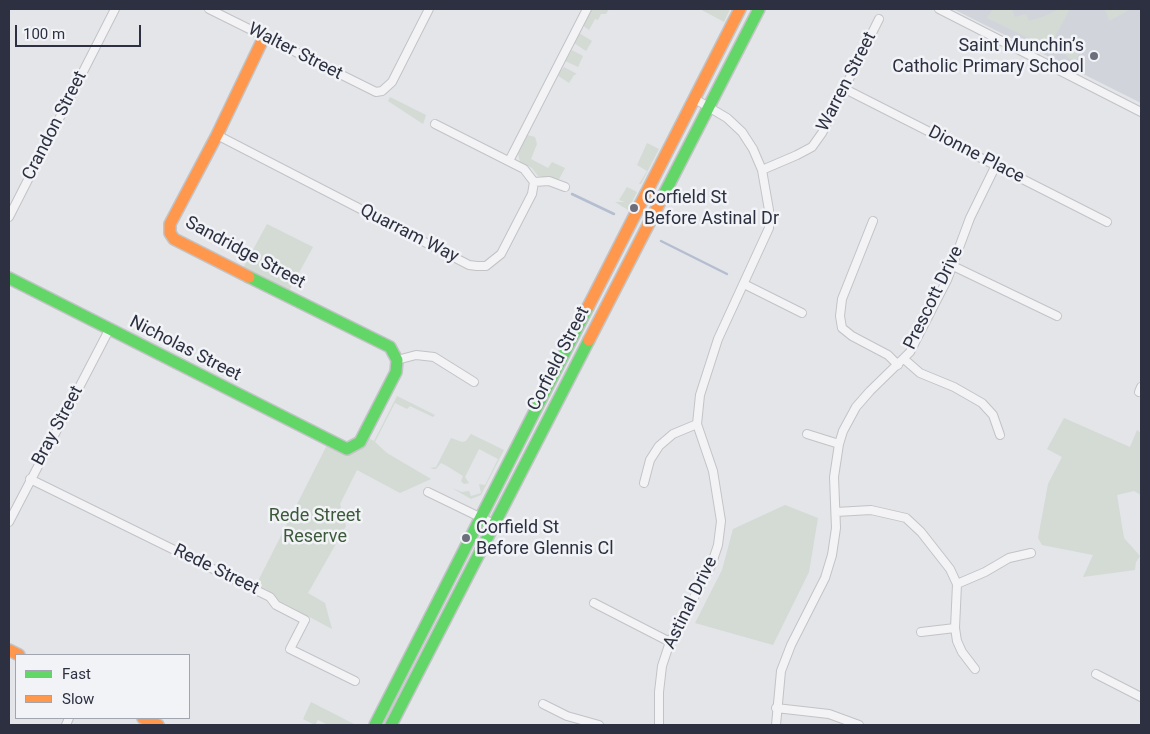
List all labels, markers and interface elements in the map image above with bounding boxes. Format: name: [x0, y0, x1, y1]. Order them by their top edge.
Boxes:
scale bar: [18, 15, 144, 47]
street label: Walter Street: [244, 19, 346, 85]
text: 100 m: [23, 25, 65, 43]
street label: Warren Street: [813, 29, 881, 135]
place label: Saint Munchin’s Catholic Primary School: [892, 35, 1084, 78]
marker: Saint Munchin’s Catholic Primary School: [1088, 50, 1100, 62]
street label: Crandon Street: [18, 68, 92, 184]
street label: Dionne Place: [924, 122, 1028, 188]
place label: Corfield St Before Astinal Dr: [644, 187, 779, 230]
street label: Quarram Way: [356, 200, 462, 268]
marker: Corfield St Before Astinal Dr: [628, 202, 640, 214]
street label: Sandridge Street: [181, 212, 309, 294]
street label: Prescott Drive: [900, 243, 968, 353]
street label: Corfield Street: [523, 303, 595, 415]
street label: Nicholas Street: [126, 312, 244, 386]
street label: Bray Street: [28, 382, 88, 470]
park label: Rede Street Reserve: [269, 505, 361, 548]
place label: Corfield St Before Glennis Cl: [476, 517, 614, 560]
marker: Corfield St Before Glennis Cl: [460, 532, 472, 544]
street label: Rede Street: [170, 540, 262, 600]
street label: Astinal Drive: [659, 553, 723, 653]
legend: [15, 654, 190, 719]
text: Fast: [62, 665, 91, 683]
text: Slow: [62, 690, 94, 708]

